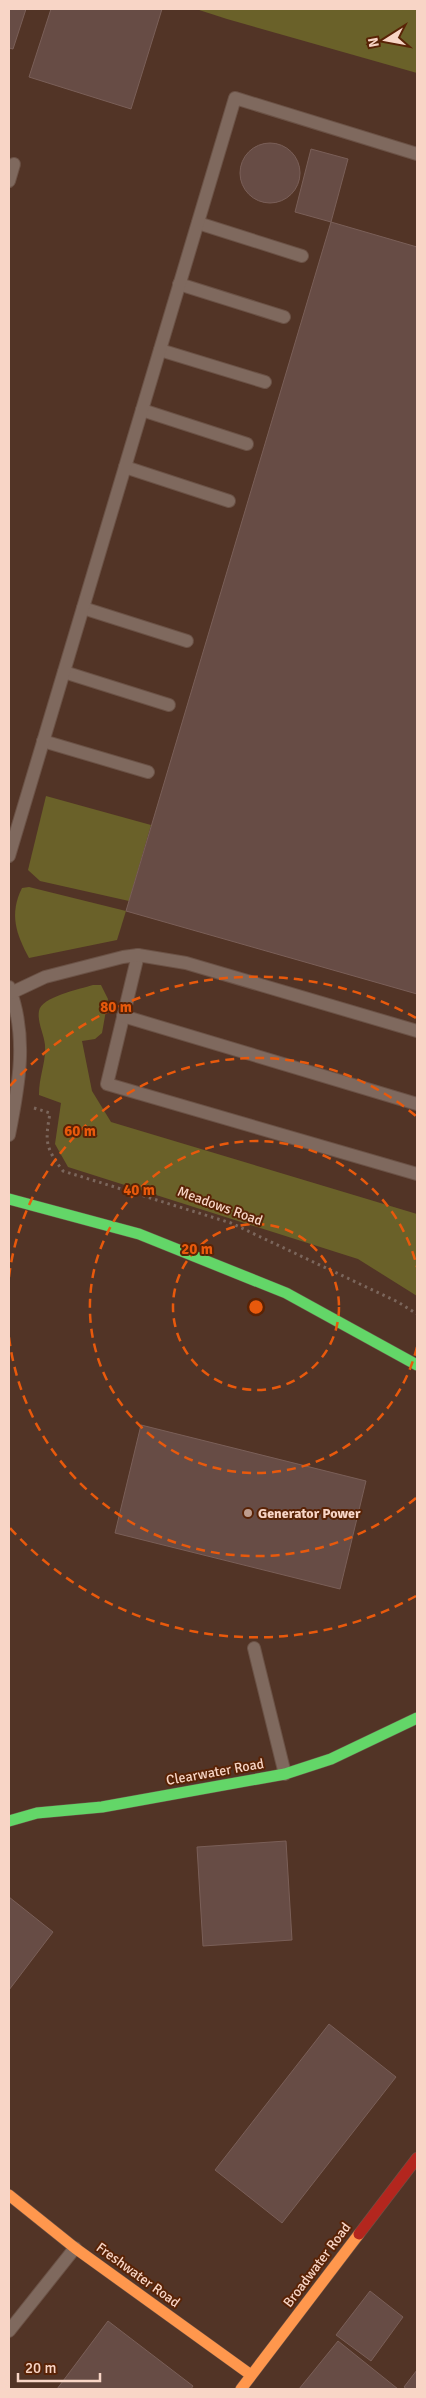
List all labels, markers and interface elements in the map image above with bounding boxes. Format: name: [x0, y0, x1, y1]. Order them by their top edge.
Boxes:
north arrow: [361, 15, 411, 65]
text: N: [364, 36, 383, 49]
text: 80 m: [100, 998, 132, 1016]
text: 60 m: [64, 1122, 96, 1140]
text: 40 m: [123, 1181, 155, 1199]
street label: Meadows Road: [175, 1183, 265, 1229]
text: 20 m: [181, 1240, 213, 1258]
centre of rings: [247, 1298, 265, 1316]
place label: Generator Power: [258, 1505, 361, 1522]
marker: Generator Power: [242, 1507, 254, 1519]
street label: Clearwater Road: [165, 1755, 265, 1789]
street label: Broadwater Road: [280, 2219, 354, 2311]
street label: Freshwater Road: [93, 2239, 183, 2311]
scale bar: [18, 2350, 100, 2382]
text: 20 m: [25, 2359, 56, 2377]

